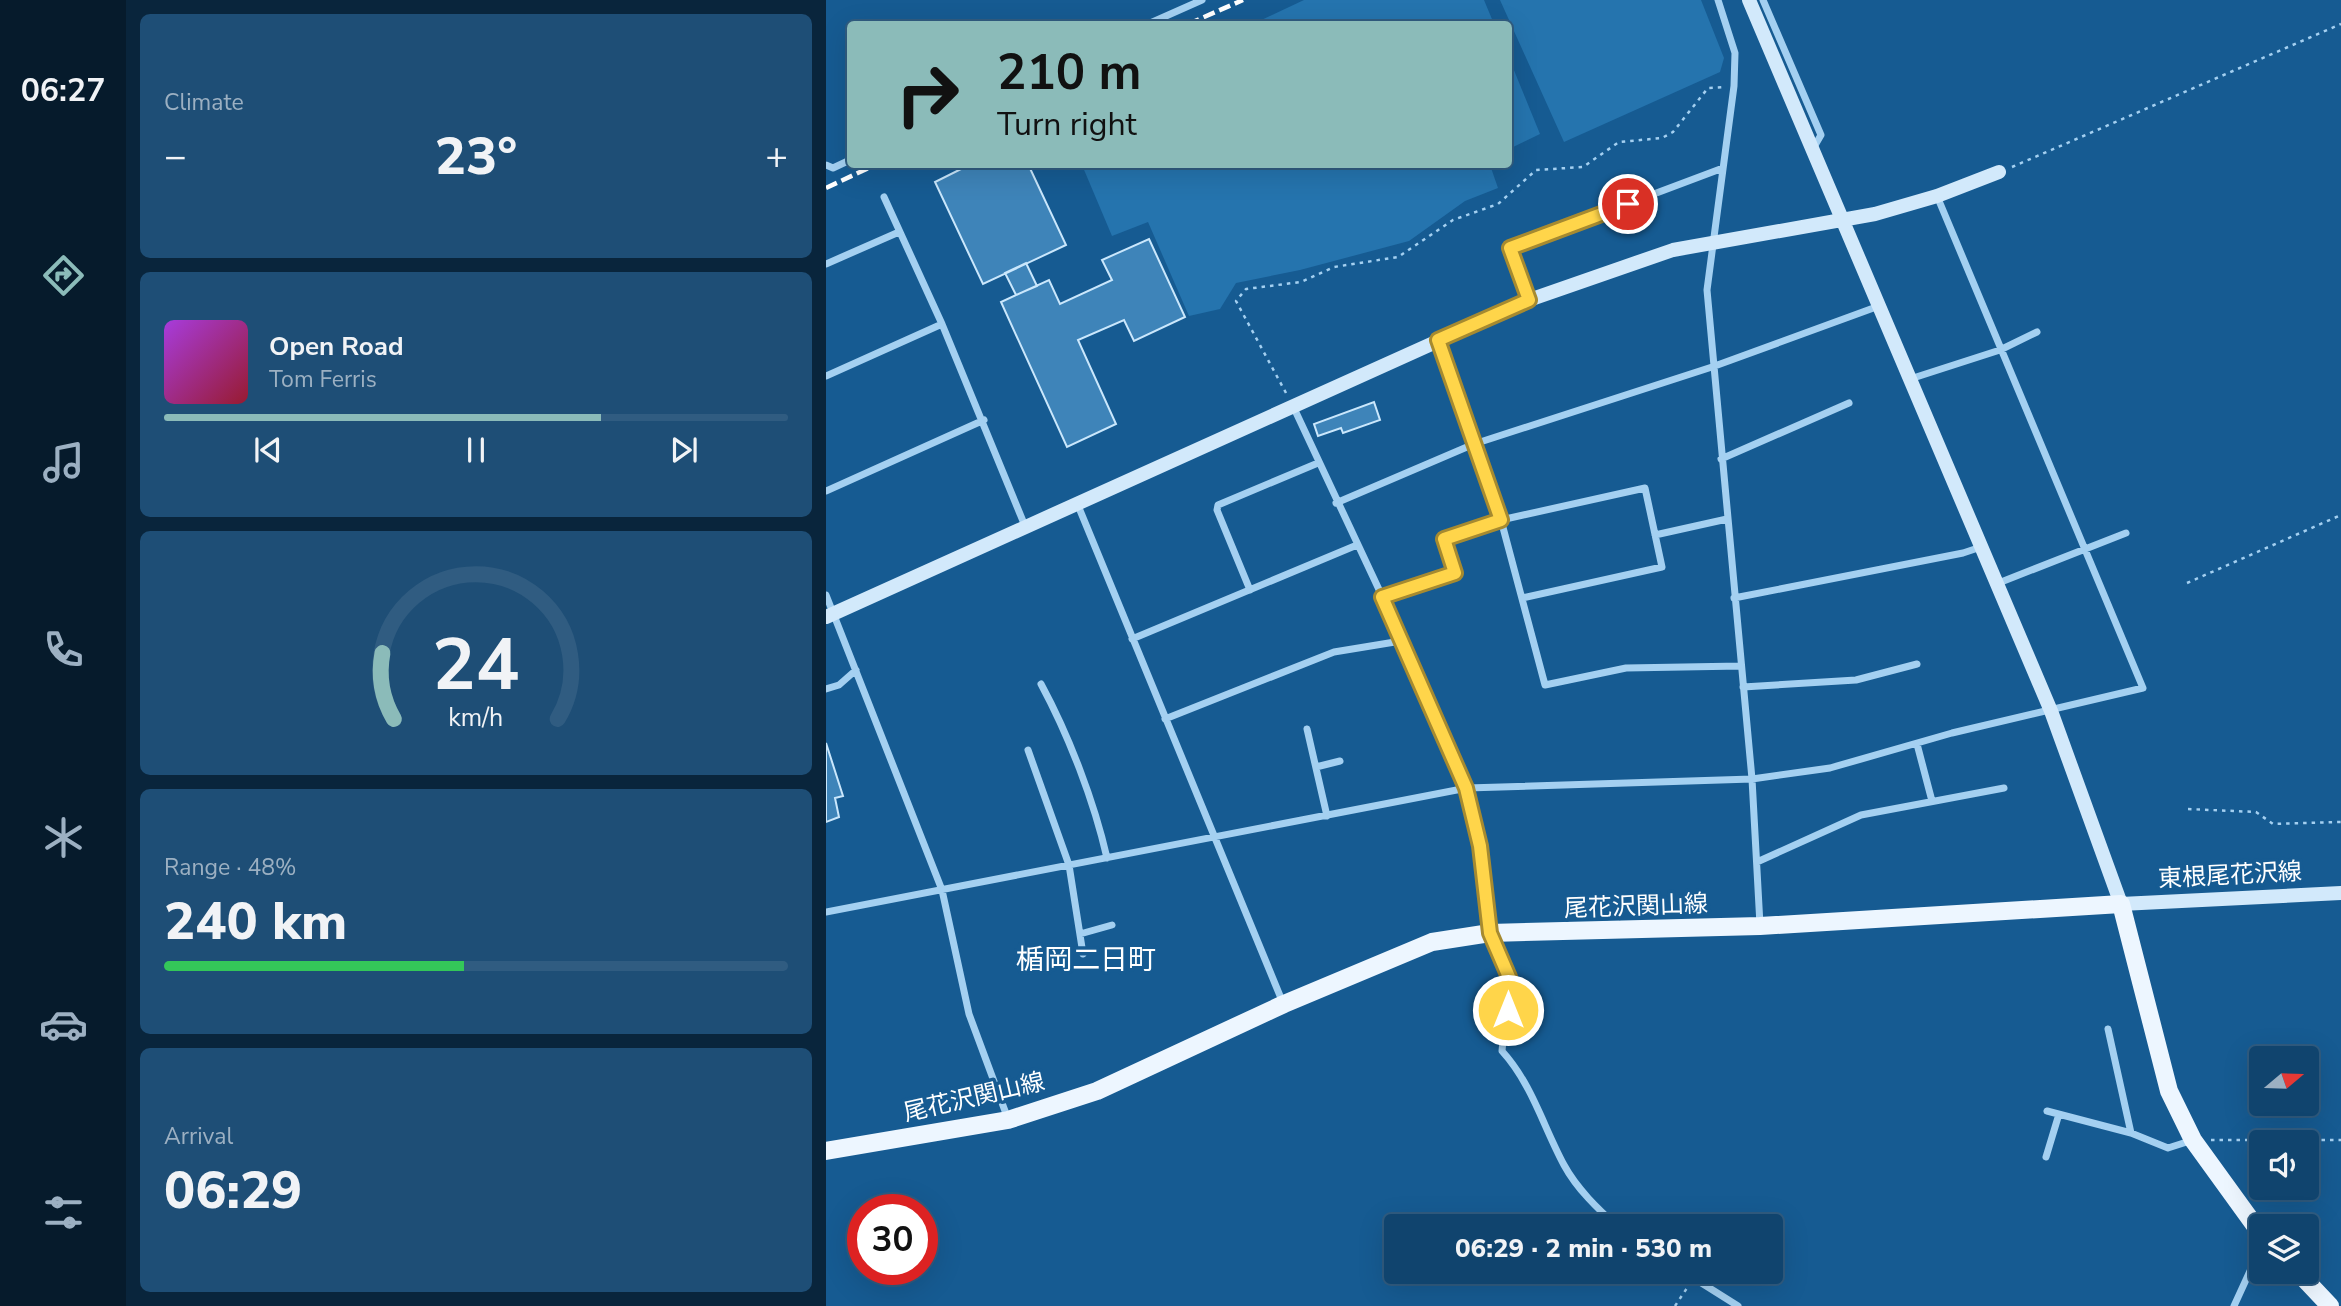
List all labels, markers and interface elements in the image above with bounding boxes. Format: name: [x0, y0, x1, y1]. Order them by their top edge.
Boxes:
text: 210 m: [997, 39, 1141, 106]
icon: right: [882, 49, 973, 140]
text: 06:27: [21, 69, 105, 112]
text: Climate: [164, 87, 244, 118]
text: Turn right: [997, 103, 1137, 146]
text: 23°: [435, 121, 517, 192]
text: −: [164, 131, 187, 182]
text: +: [765, 131, 788, 182]
pin: [1598, 174, 1658, 234]
icon: arrive: [1609, 185, 1647, 223]
icon: directions: [39, 251, 88, 300]
text: Open Road: [269, 329, 404, 364]
text: Tom Ferris: [269, 364, 377, 395]
icon: previous: [249, 431, 287, 469]
icon: pause: [457, 431, 495, 469]
icon: next: [665, 431, 703, 469]
icon: music: [39, 438, 88, 487]
text: 24: [432, 615, 520, 715]
icon: phone: [39, 625, 88, 674]
text: km/h: [448, 701, 504, 735]
icon: climate: [39, 813, 88, 862]
text: Range · 48%: [164, 852, 296, 883]
street label: 東根尾花沢線: [2157, 855, 2303, 895]
text: 240 km: [164, 886, 347, 957]
street label: 尾花沢関山線: [1563, 887, 1709, 925]
district label: 楯岡二日町: [1016, 941, 1156, 979]
position arrow: [1471, 973, 1545, 1047]
icon: car: [39, 1000, 88, 1049]
north arrow: [2249, 1046, 2319, 1116]
map controls: [2249, 1046, 2319, 1284]
street label: 尾花沢関山線: [900, 1065, 1048, 1129]
text: Arrival: [164, 1121, 233, 1152]
button: sound: [2249, 1130, 2319, 1200]
text: 06:29: [164, 1155, 302, 1226]
icon: filters: [39, 1188, 88, 1237]
speed limit sign: 30: [847, 1194, 938, 1285]
button: layers: [2249, 1214, 2319, 1284]
text: 06:29 · 2 min · 530 m: [1455, 1231, 1712, 1266]

